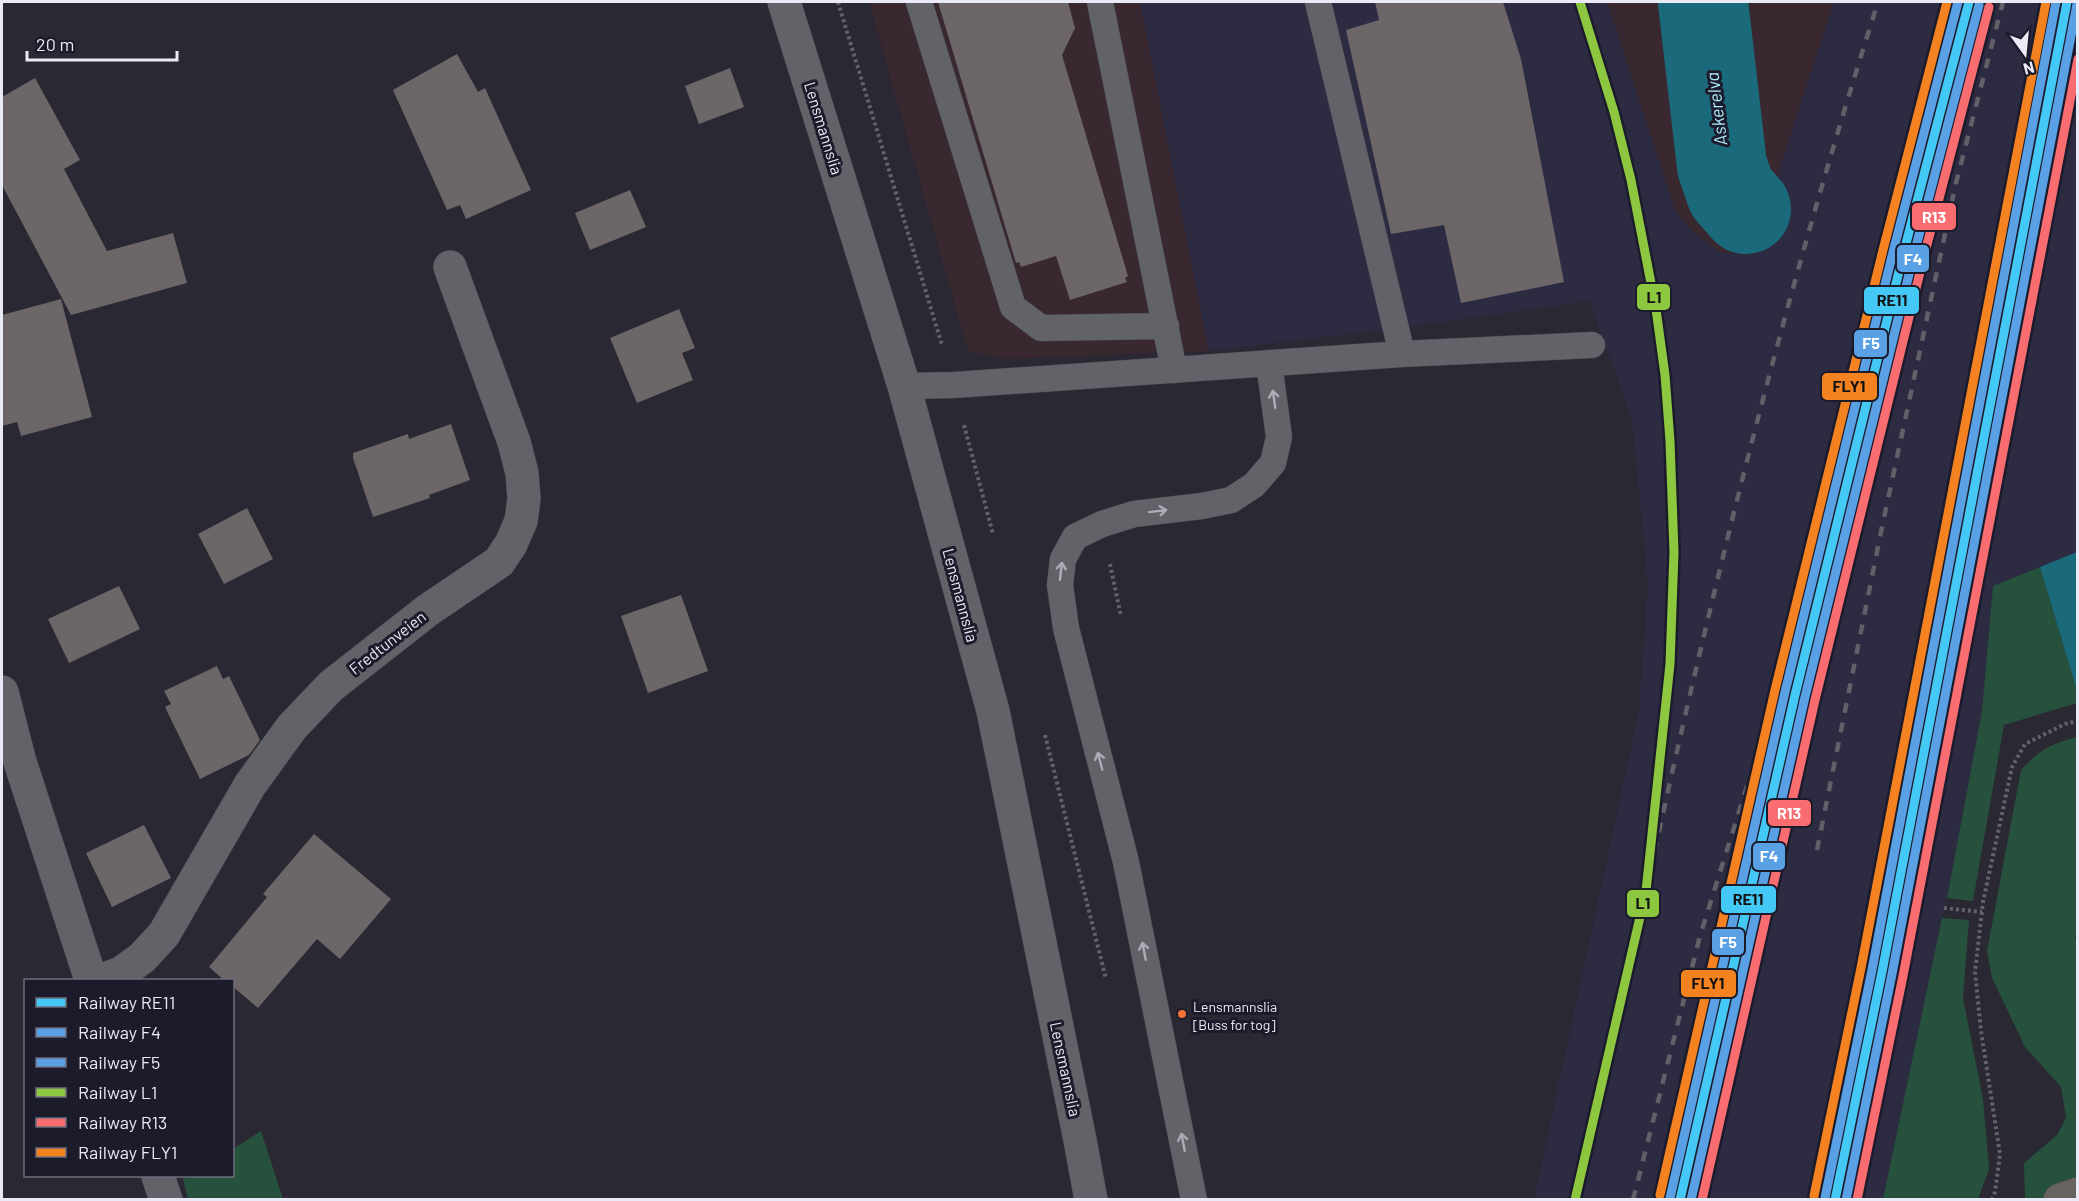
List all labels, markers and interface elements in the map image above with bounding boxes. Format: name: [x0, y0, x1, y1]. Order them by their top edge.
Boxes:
scale bar: [27, 24, 177, 62]
north arrow: [1995, 24, 2055, 84]
text: 20 m: [36, 33, 74, 55]
text: N: [2021, 58, 2037, 80]
water label: Askerelva: [1701, 71, 1731, 147]
street label: Lensmannslia: [801, 79, 847, 177]
line badge: R13: [1911, 202, 1957, 231]
text: R13: [1922, 207, 1946, 226]
line badge: F4: [1896, 244, 1930, 273]
text: F4: [1904, 249, 1922, 268]
line badge: L1: [1636, 283, 1671, 311]
line badge: RE11: [1863, 286, 1920, 315]
text: L1: [1647, 287, 1661, 306]
text: RE11: [1877, 290, 1907, 309]
line badge: F5: [1853, 329, 1888, 358]
text: F5: [1862, 333, 1880, 352]
line badge: FLY1: [1821, 372, 1878, 401]
text: FLY1: [1833, 376, 1865, 395]
one-way arrow: [1269, 390, 1280, 410]
one-way arrow: [1148, 505, 1168, 516]
street label: Lensmannslia: [939, 546, 983, 644]
one-way arrow: [1056, 562, 1067, 581]
street label: Fredtunveien: [345, 606, 429, 678]
one-way arrow: [1094, 752, 1106, 771]
line badge: R13: [1767, 799, 1812, 827]
text: R13: [1777, 803, 1801, 822]
line badge: F4: [1752, 842, 1786, 871]
text: F4: [1760, 846, 1778, 865]
line badge: RE11: [1720, 885, 1777, 914]
line badge: L1: [1626, 889, 1660, 918]
text: RE11: [1733, 889, 1763, 908]
text: L1: [1636, 893, 1650, 912]
line badge: F5: [1711, 928, 1745, 956]
text: F5: [1719, 932, 1737, 951]
one-way arrow: [1138, 942, 1150, 961]
line badge: FLY1: [1680, 969, 1737, 998]
text: FLY1: [1692, 973, 1724, 992]
legend: [24, 979, 234, 1177]
text: Railway RE11: [78, 991, 175, 1013]
place label: Lensmannslia [Buss for tog]: [1193, 998, 1277, 1033]
marker: Lensmannslia [Buss for tog]: [1176, 1008, 1188, 1020]
street label: Lensmannslia: [1047, 1020, 1085, 1118]
text: Railway F4: [78, 1021, 161, 1043]
text: Railway F5: [78, 1051, 160, 1073]
text: Railway L1: [78, 1081, 157, 1103]
text: Railway R13: [78, 1111, 167, 1133]
one-way arrow: [1177, 1133, 1188, 1152]
text: Railway FLY1: [78, 1141, 177, 1163]

